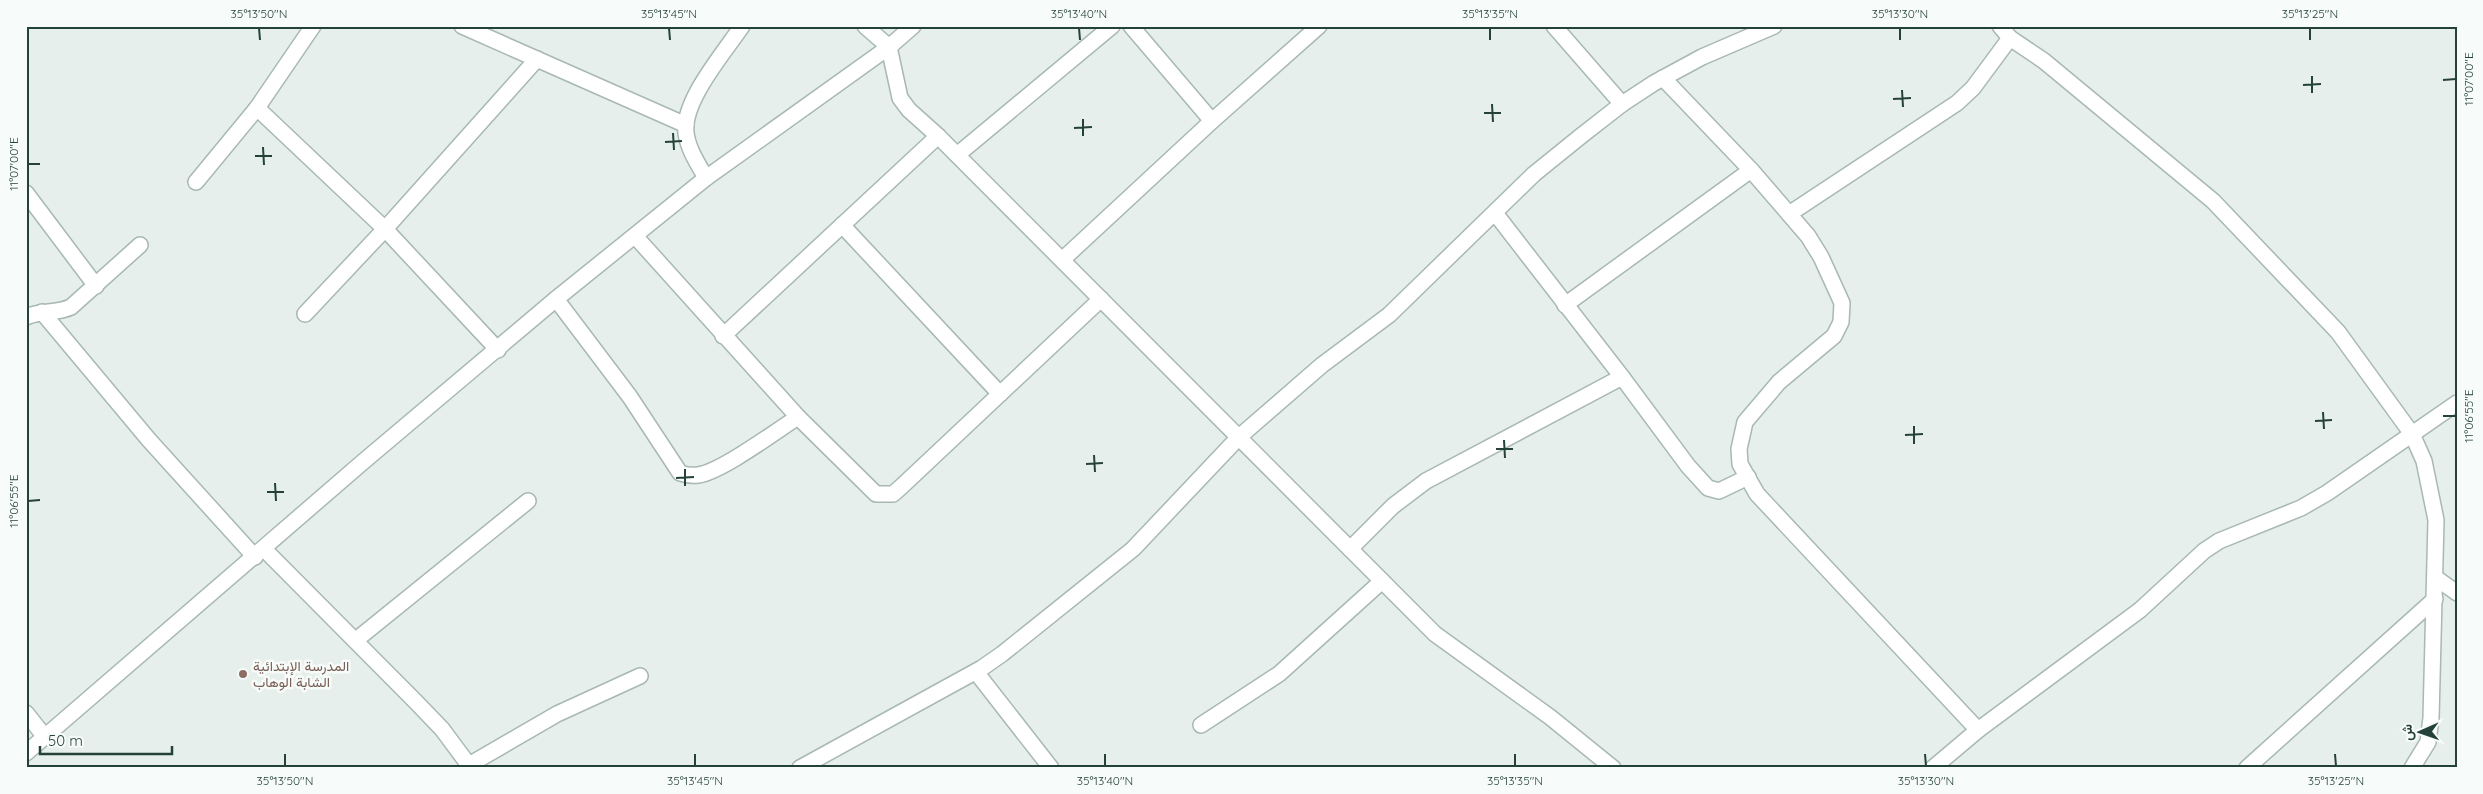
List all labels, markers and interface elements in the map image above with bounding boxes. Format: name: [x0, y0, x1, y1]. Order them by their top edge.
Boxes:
text: 35°13'50"N: [231, 6, 287, 21]
text: 35°13'45"N: [641, 6, 697, 21]
text: 35°13'40"N: [1051, 6, 1107, 21]
text: 35°13'35"N: [1462, 6, 1518, 21]
text: 35°13'30"N: [1872, 6, 1928, 21]
text: 35°13'25"N: [2282, 6, 2338, 21]
text: 11°07'00"E: [2461, 52, 2476, 106]
text: 11°07'00"E: [6, 137, 21, 191]
text: 11°06'55"E: [2461, 389, 2476, 443]
text: 11°06'55"E: [6, 474, 21, 528]
place label: المدرسة الإبتدائية الشابة الوهاب: [253, 657, 349, 691]
marker: المدرسة الإبتدائية الشابة الوهاب: [237, 668, 249, 680]
north arrow: [2396, 706, 2446, 756]
scale bar: [40, 724, 172, 756]
text: ش: [2398, 724, 2416, 741]
text: 50 m: [48, 731, 83, 750]
text: 35°13'50"N: [257, 773, 313, 788]
text: 35°13'45"N: [667, 773, 723, 788]
text: 35°13'40"N: [1077, 773, 1133, 788]
text: 35°13'35"N: [1487, 773, 1543, 788]
text: 35°13'30"N: [1898, 773, 1954, 788]
text: 35°13'25"N: [2308, 773, 2364, 788]

